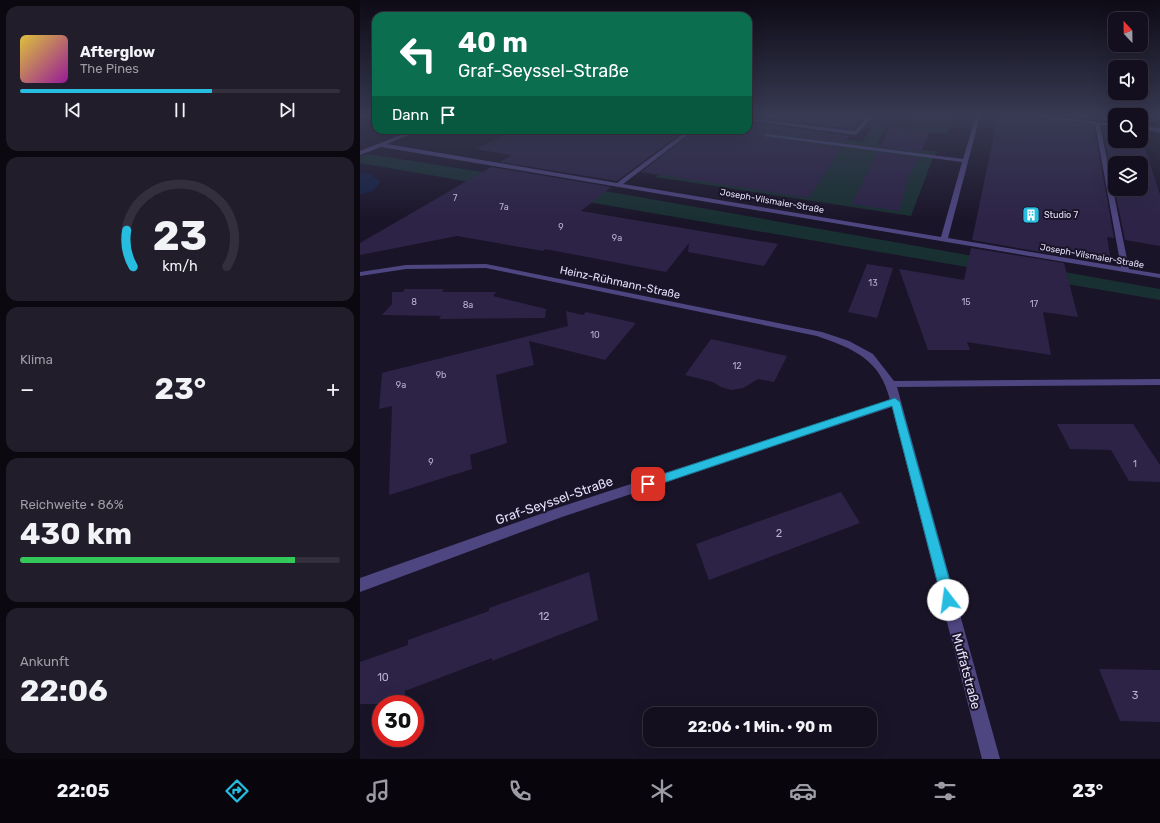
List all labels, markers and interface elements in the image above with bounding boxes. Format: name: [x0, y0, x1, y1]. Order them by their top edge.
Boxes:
north arrow: [1108, 12, 1148, 52]
map controls: [1108, 12, 1148, 196]
text: 40 m: [458, 26, 528, 59]
icon: left: [392, 28, 444, 80]
text: Afterglow: [80, 43, 155, 61]
text: Graf-Seyssel-Straße: [458, 60, 629, 82]
button: sound: [1108, 60, 1148, 100]
text: The Pines: [80, 61, 139, 76]
icon: previous: [62, 99, 84, 121]
icon: pause: [169, 99, 191, 121]
icon: next: [276, 99, 298, 121]
icon: arrive: [437, 104, 459, 126]
text: Dann: [392, 106, 429, 124]
button: search: [1108, 108, 1148, 148]
button: layers: [1108, 156, 1148, 196]
street label: Joseph-Vilsmaier-Straße: [719, 187, 825, 215]
house number: 7: [453, 193, 458, 203]
house number: 7a: [499, 202, 509, 212]
building icon: Studio 7: [1021, 205, 1041, 225]
place label: Studio 7: [1044, 210, 1078, 220]
text: 23: [153, 211, 207, 260]
house number: 9: [558, 222, 564, 232]
house number: 9a: [612, 233, 622, 243]
street label: Joseph-Vilsmaier-Straße: [1039, 242, 1145, 270]
text: km/h: [162, 257, 198, 274]
street label: Heinz-Rühmann-Straße: [559, 263, 681, 302]
house number: 13: [868, 278, 878, 288]
house number: 8: [411, 297, 417, 307]
house number: 15: [961, 297, 971, 307]
house number: 17: [1030, 299, 1039, 309]
house number: 8a: [463, 300, 473, 310]
house number: 10: [590, 330, 600, 340]
text: Klima: [20, 352, 53, 367]
house number: 12: [732, 361, 742, 371]
house number: 9b: [436, 370, 446, 380]
text: 23°: [154, 371, 206, 407]
text: −: [20, 376, 34, 403]
text: +: [326, 376, 340, 403]
house number: 9a: [396, 380, 406, 390]
house number: 9: [428, 457, 434, 467]
house number: 1: [1133, 459, 1137, 469]
pin: [631, 467, 665, 501]
street label: Graf-Seyssel-Straße: [493, 473, 615, 528]
icon: arrive: [637, 473, 659, 495]
text: Reichweite · 86%: [20, 497, 124, 512]
text: 430 km: [20, 516, 132, 552]
house number: 2: [776, 527, 782, 540]
position arrow: [927, 579, 969, 621]
house number: 12: [538, 610, 550, 623]
street label: Muffatstraße: [949, 632, 984, 711]
text: Ankunft: [20, 654, 69, 669]
house number: 10: [377, 671, 389, 684]
text: 22:06: [20, 673, 108, 709]
house number: 3: [1132, 689, 1139, 702]
speed limit sign: 30: [372, 695, 424, 747]
text: 22:06 · 1 Min. · 90 m: [688, 718, 832, 736]
icon: directions: [223, 777, 251, 805]
icon: music: [364, 777, 392, 805]
icon: phone: [506, 777, 534, 805]
icon: climate: [648, 777, 676, 805]
icon: car: [789, 777, 817, 805]
icon: filters: [931, 777, 959, 805]
text: 22:05: [57, 780, 109, 802]
text: 23°: [1072, 780, 1103, 802]

